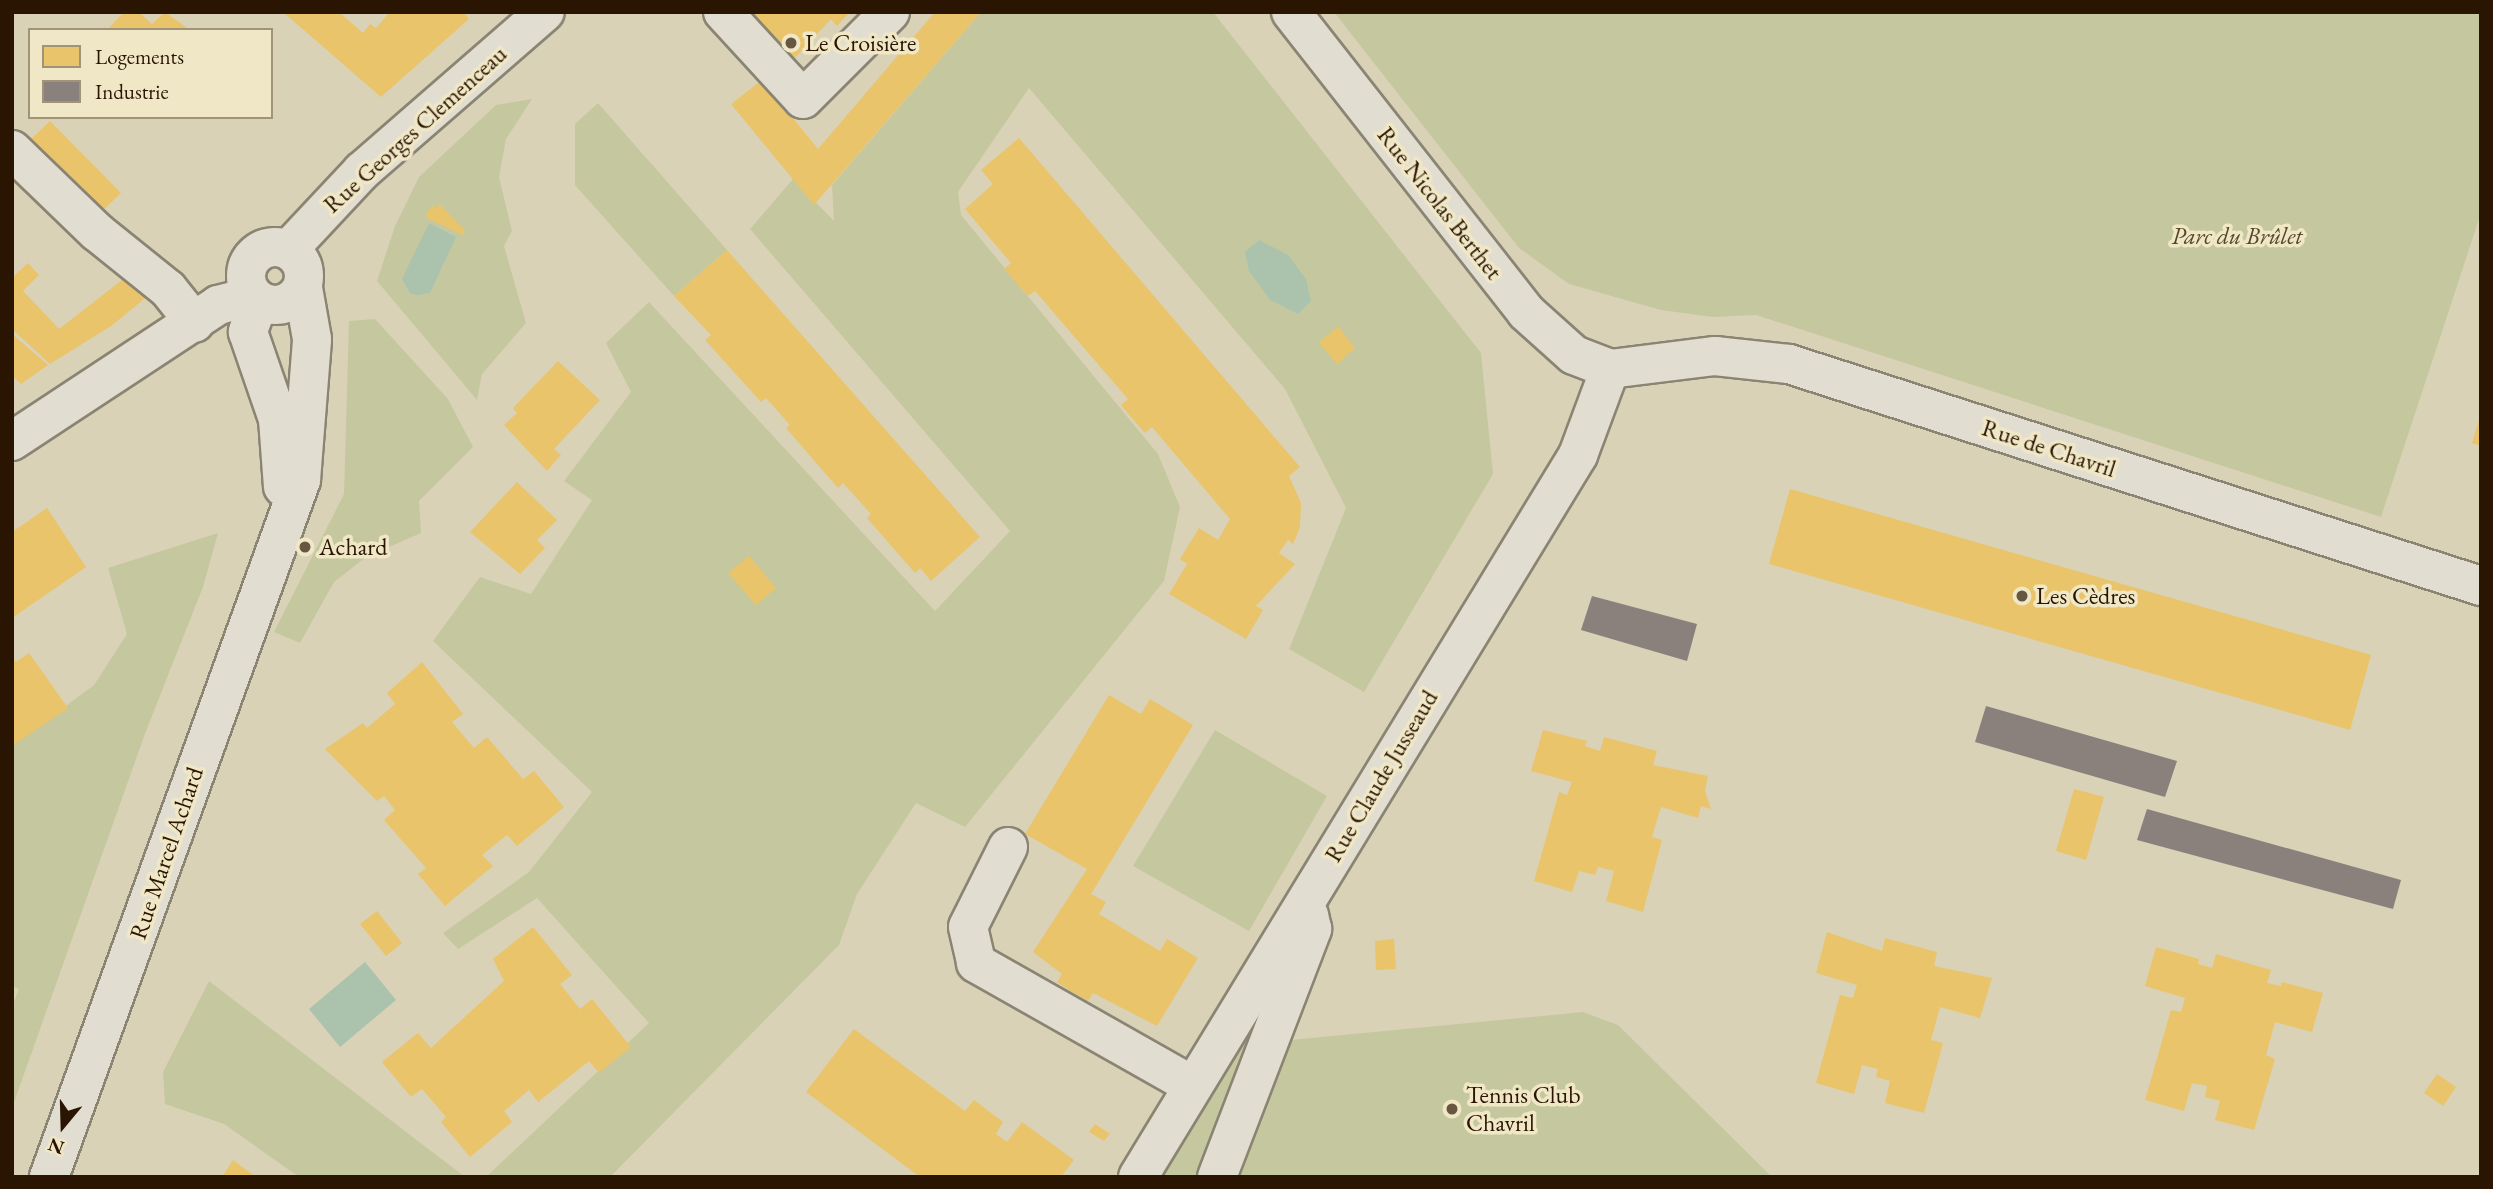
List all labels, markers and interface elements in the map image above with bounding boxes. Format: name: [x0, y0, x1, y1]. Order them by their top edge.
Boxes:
legend: [28, 28, 273, 119]
place label: Le Croisière: [805, 29, 916, 57]
marker: Le Croisière: [783, 35, 799, 51]
street label: Rue Georges Clemenceau: [317, 39, 513, 219]
text: Logements: [95, 43, 184, 70]
text: Industrie: [95, 78, 169, 105]
street label: Rue Nicolas Berthet: [1371, 121, 1509, 285]
park label: Parc du Brûlet: [2171, 222, 2303, 250]
street label: Rue de Chavril: [1979, 413, 2119, 483]
place label: Achard: [319, 533, 387, 561]
marker: Achard: [297, 539, 313, 555]
place label: Les Cèdres: [2036, 582, 2135, 610]
marker: Les Cèdres: [2014, 588, 2030, 604]
street label: Rue Claude Jusseaud: [1318, 685, 1444, 867]
street label: Rue Marcel Achard: [123, 763, 209, 943]
place label: Tennis Club Chavril: [1466, 1081, 1581, 1137]
north arrow: [28, 1091, 98, 1161]
marker: Tennis Club Chavril: [1444, 1101, 1460, 1117]
text: N: [45, 1132, 67, 1161]

